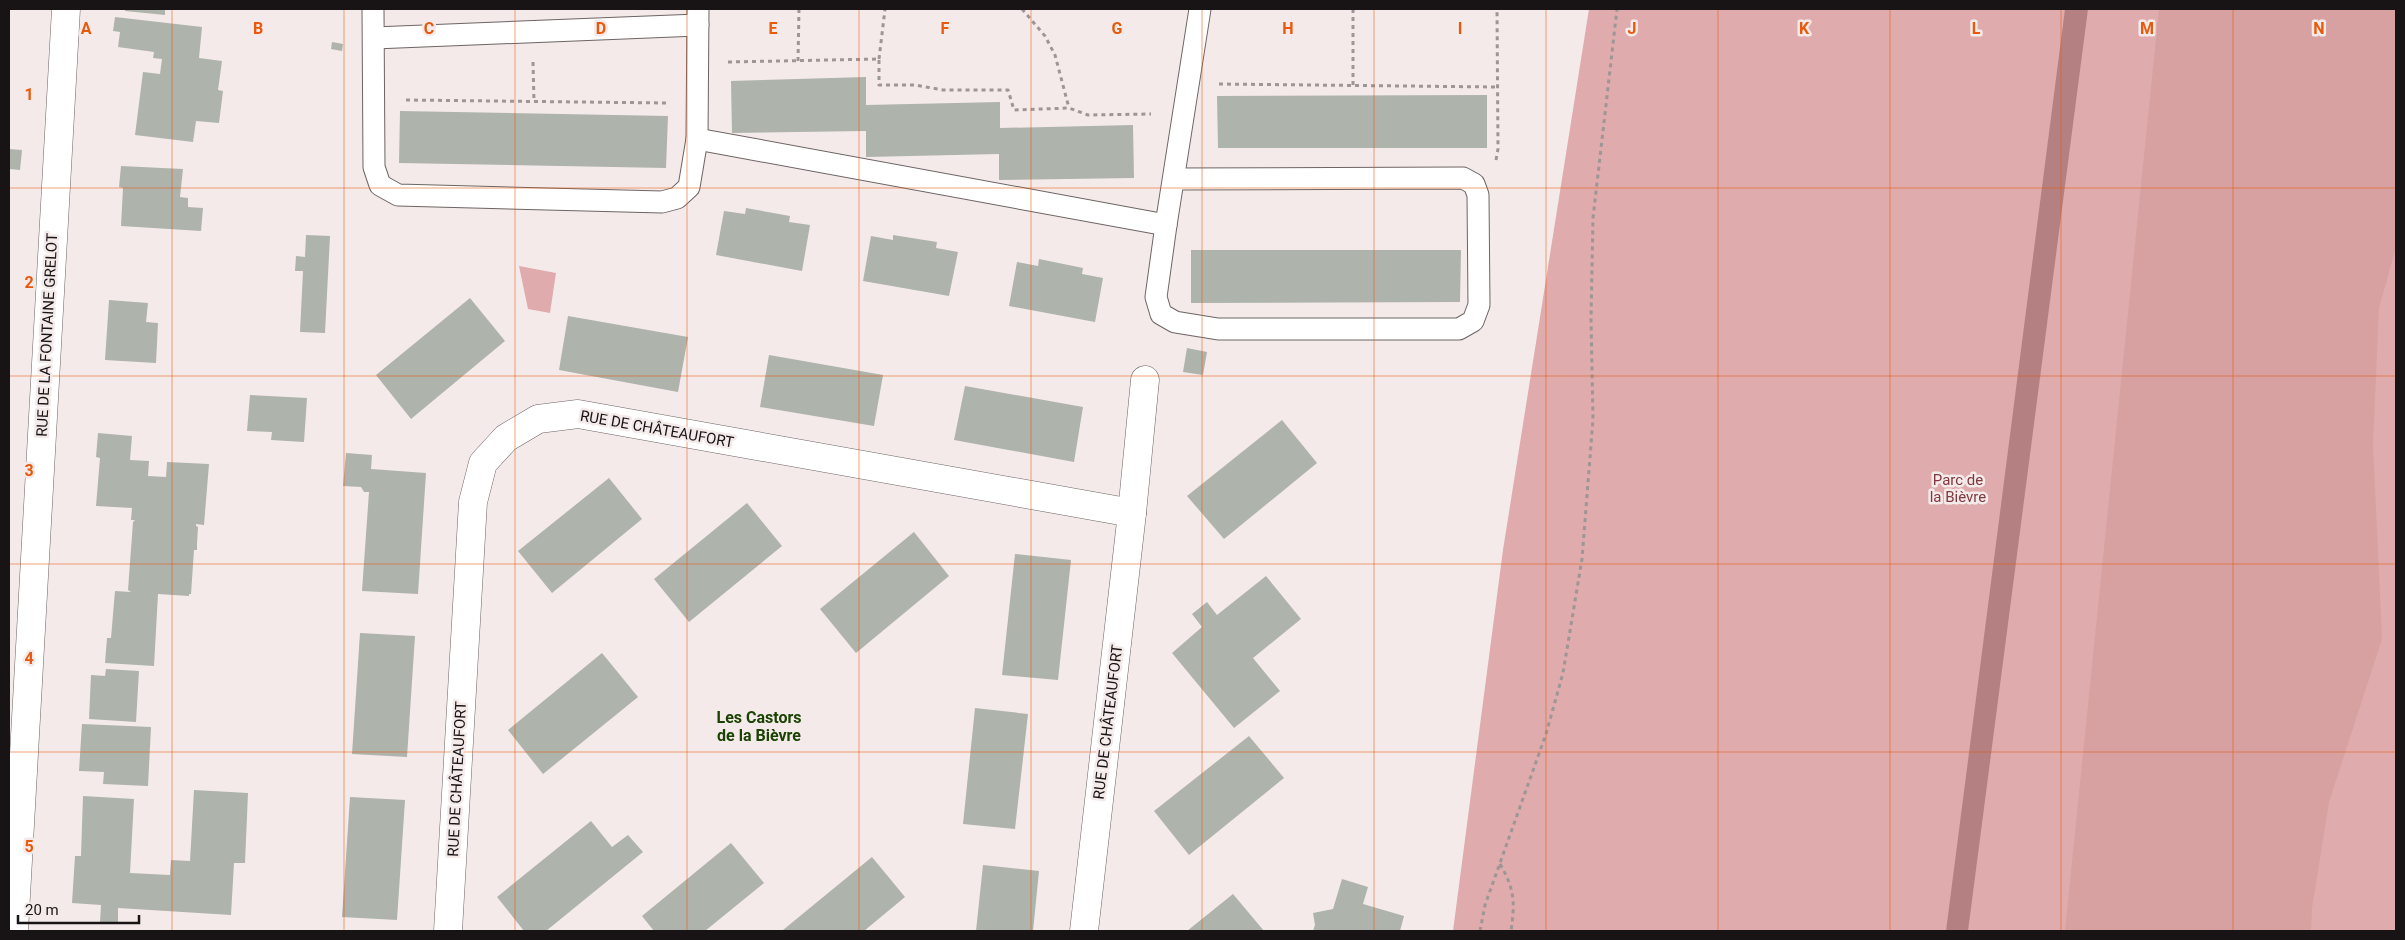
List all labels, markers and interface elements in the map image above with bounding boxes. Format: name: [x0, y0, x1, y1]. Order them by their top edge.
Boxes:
text: A: [81, 19, 92, 38]
text: B: [253, 19, 263, 38]
text: C: [424, 19, 434, 38]
text: D: [596, 19, 606, 38]
text: E: [769, 19, 778, 38]
text: F: [941, 19, 950, 38]
text: G: [1112, 19, 1123, 38]
text: H: [1282, 19, 1294, 38]
text: I: [1458, 19, 1462, 38]
text: J: [1628, 19, 1636, 38]
text: K: [1799, 19, 1810, 38]
text: L: [1972, 19, 1981, 38]
text: M: [2140, 19, 2154, 38]
text: N: [2313, 19, 2325, 38]
text: 1: [24, 85, 34, 104]
street label: RUE DE LA FONTAINE GRELOT: [33, 233, 61, 437]
text: 2: [24, 273, 34, 292]
street label: RUE DE CHÂTEAUFORT: [579, 407, 735, 451]
text: 3: [24, 461, 34, 480]
park label: Parc de la Bièvre: [1930, 471, 1986, 506]
street label: RUE DE CHÂTEAUFORT: [1090, 644, 1126, 800]
text: 4: [24, 649, 34, 668]
street label: RUE DE CHÂTEAUFORT: [444, 701, 470, 857]
district label: Les Castors de la Bièvre: [716, 708, 802, 745]
text: 5: [24, 837, 34, 856]
scale bar: [18, 892, 139, 924]
text: 20 m: [25, 901, 59, 919]

